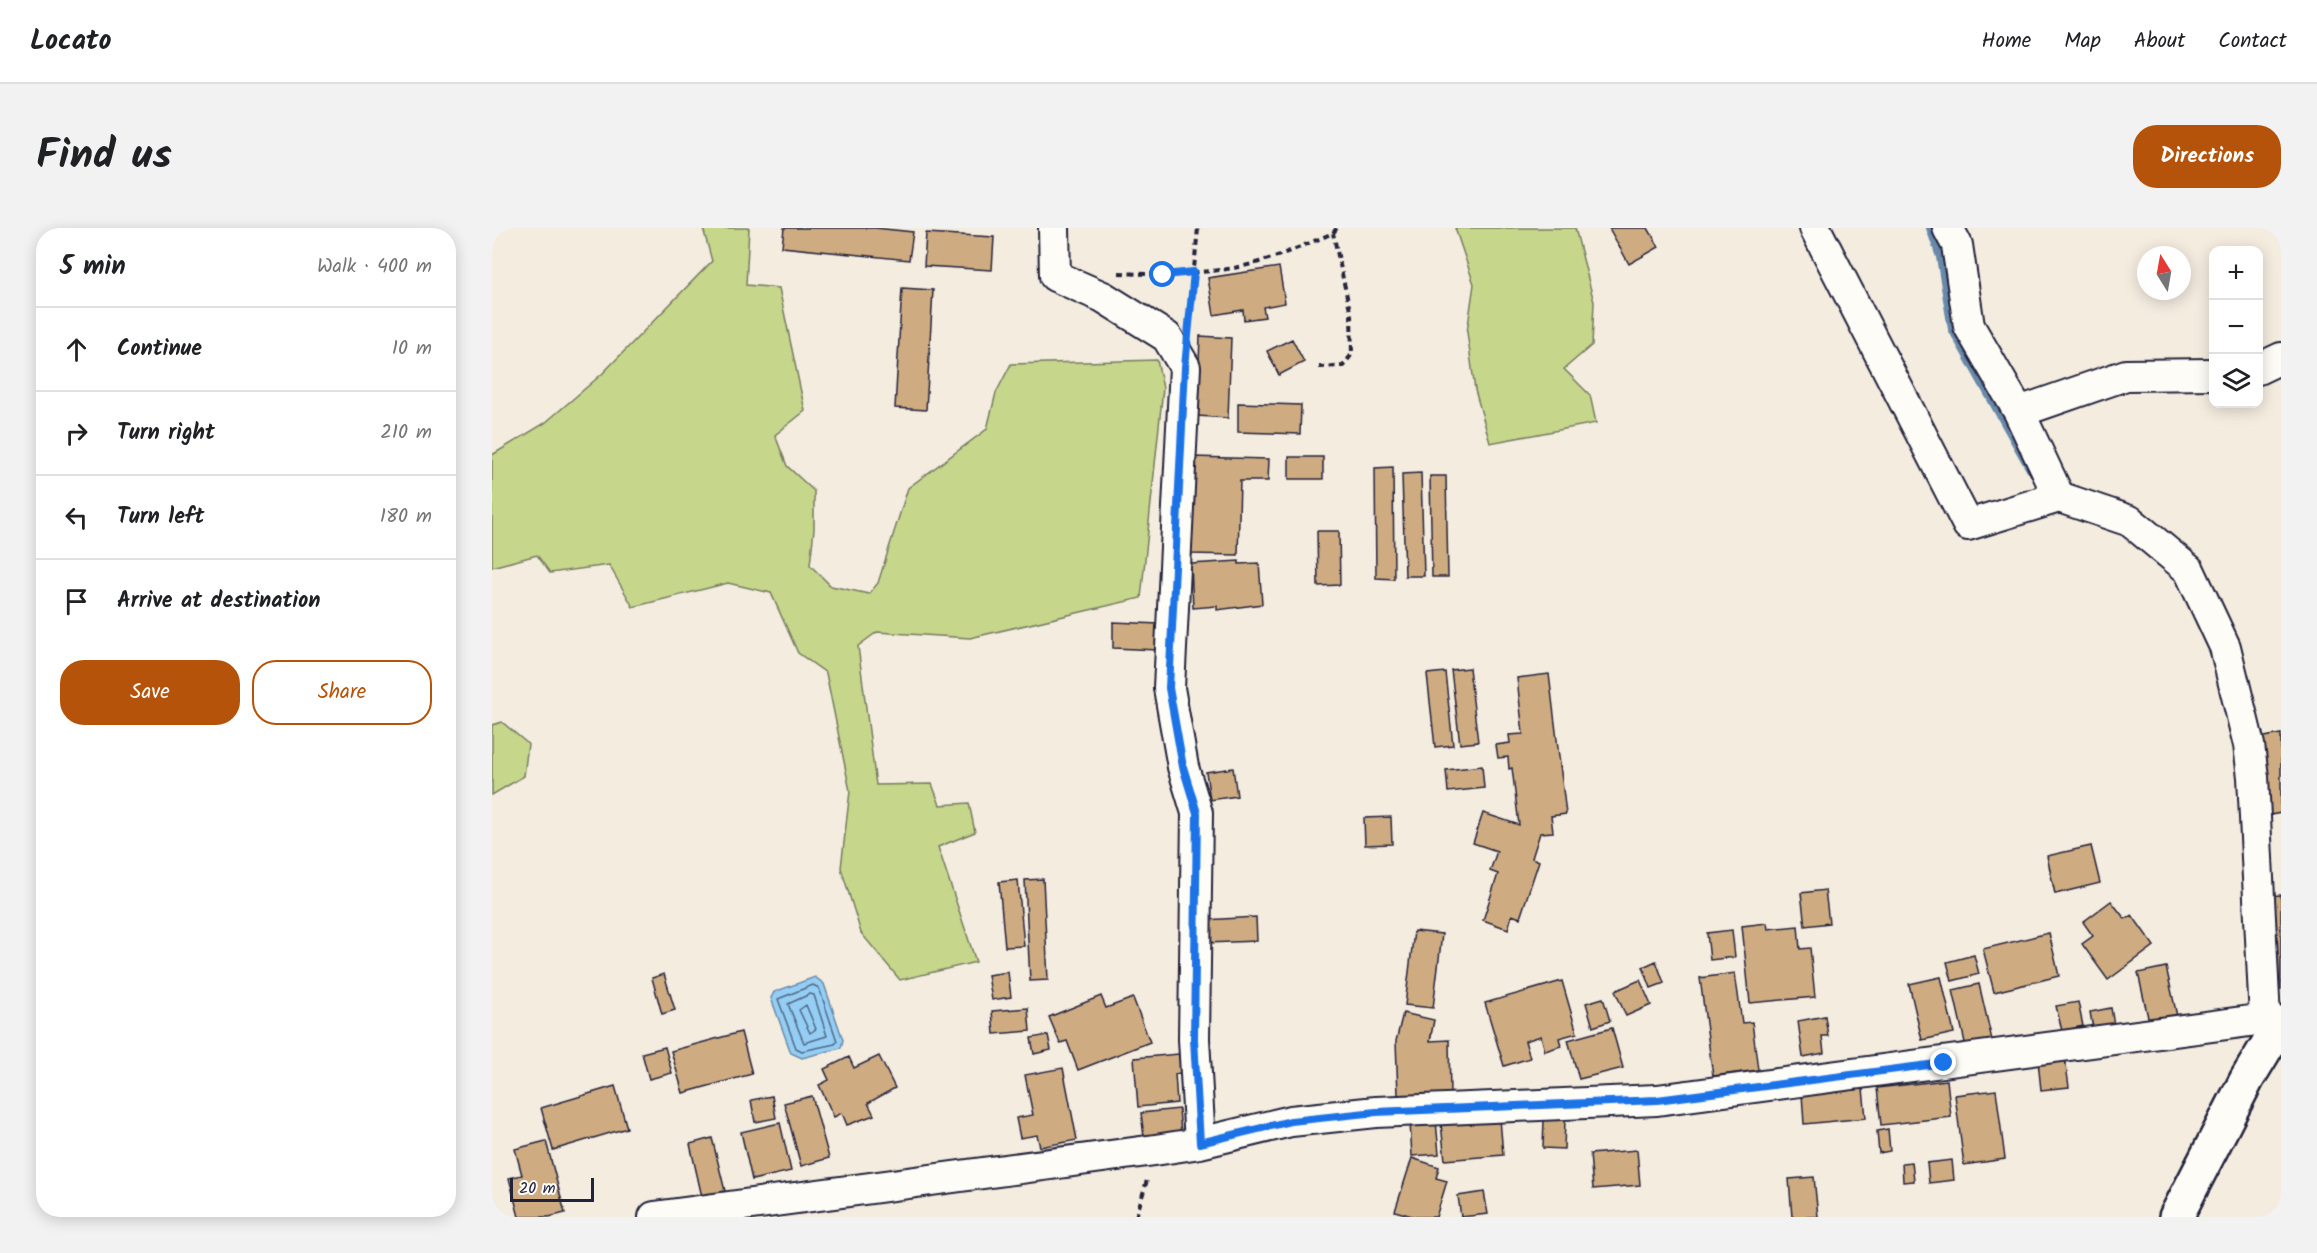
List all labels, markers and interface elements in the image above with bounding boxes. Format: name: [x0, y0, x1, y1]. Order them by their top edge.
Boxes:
text: Locato: [30, 19, 111, 64]
text: Home: [1982, 25, 2031, 58]
text: Map: [2064, 25, 2101, 58]
text: About: [2134, 25, 2185, 58]
text: Contact: [2218, 25, 2287, 58]
text: Find us: [36, 123, 172, 190]
button: Directions: [2133, 125, 2281, 188]
text: 5 min: [60, 246, 126, 288]
north arrow: [2137, 246, 2191, 300]
map controls: [2209, 246, 2263, 408]
button: +: [2209, 246, 2263, 300]
text: Walk · 400 m: [317, 251, 432, 283]
route start: [1149, 261, 1175, 287]
button: −: [2209, 300, 2263, 354]
text: Continue: [117, 332, 202, 367]
icon: ahead: [60, 333, 93, 366]
text: 10 m: [392, 333, 432, 365]
button: layers: [2209, 354, 2263, 408]
text: Turn right: [117, 416, 215, 451]
icon: right: [60, 417, 93, 450]
text: 210 m: [380, 417, 432, 449]
text: Turn left: [117, 500, 204, 535]
icon: left: [60, 501, 93, 534]
text: 180 m: [380, 501, 432, 533]
text: Arrive at destination: [117, 584, 320, 619]
icon: arrive: [60, 585, 93, 618]
button: Save: [60, 660, 240, 725]
button: Share: [252, 660, 432, 725]
route end: [1930, 1049, 1956, 1075]
scale bar: [510, 1175, 594, 1202]
text: 20 m: [519, 1176, 555, 1201]

